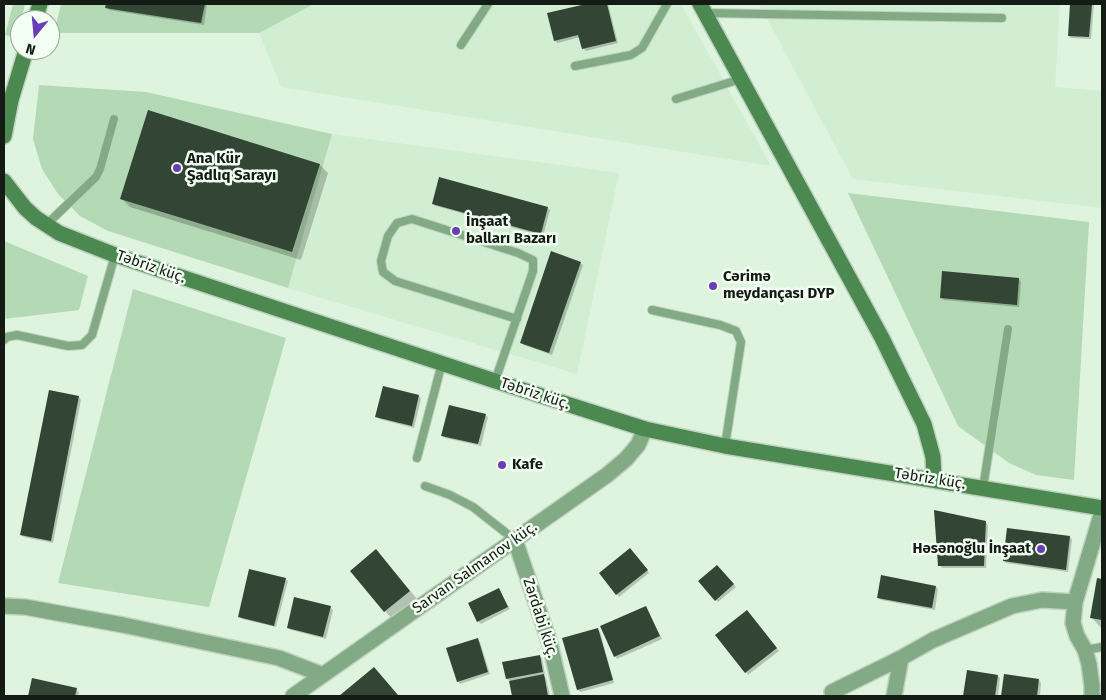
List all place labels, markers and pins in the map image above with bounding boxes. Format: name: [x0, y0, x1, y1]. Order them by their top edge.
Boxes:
place label: Ana Kür Şadlıq Sarayı: [187, 150, 276, 185]
marker: Ana Kür Şadlıq Sarayı: [171, 162, 183, 174]
place label: İnşaat balları Bazarı: [466, 213, 556, 248]
marker: İnşaat balları Bazarı: [450, 225, 462, 237]
place label: Cərimə meydançası DYP: [723, 268, 835, 303]
marker: Cərimə meydançası DYP: [707, 280, 719, 292]
place label: Kafe: [512, 456, 543, 474]
marker: Kafe: [496, 459, 508, 471]
place label: Həsənoğlu İnşaat: [913, 540, 1031, 558]
marker: Həsənoğlu İnşaat: [1035, 543, 1047, 555]

